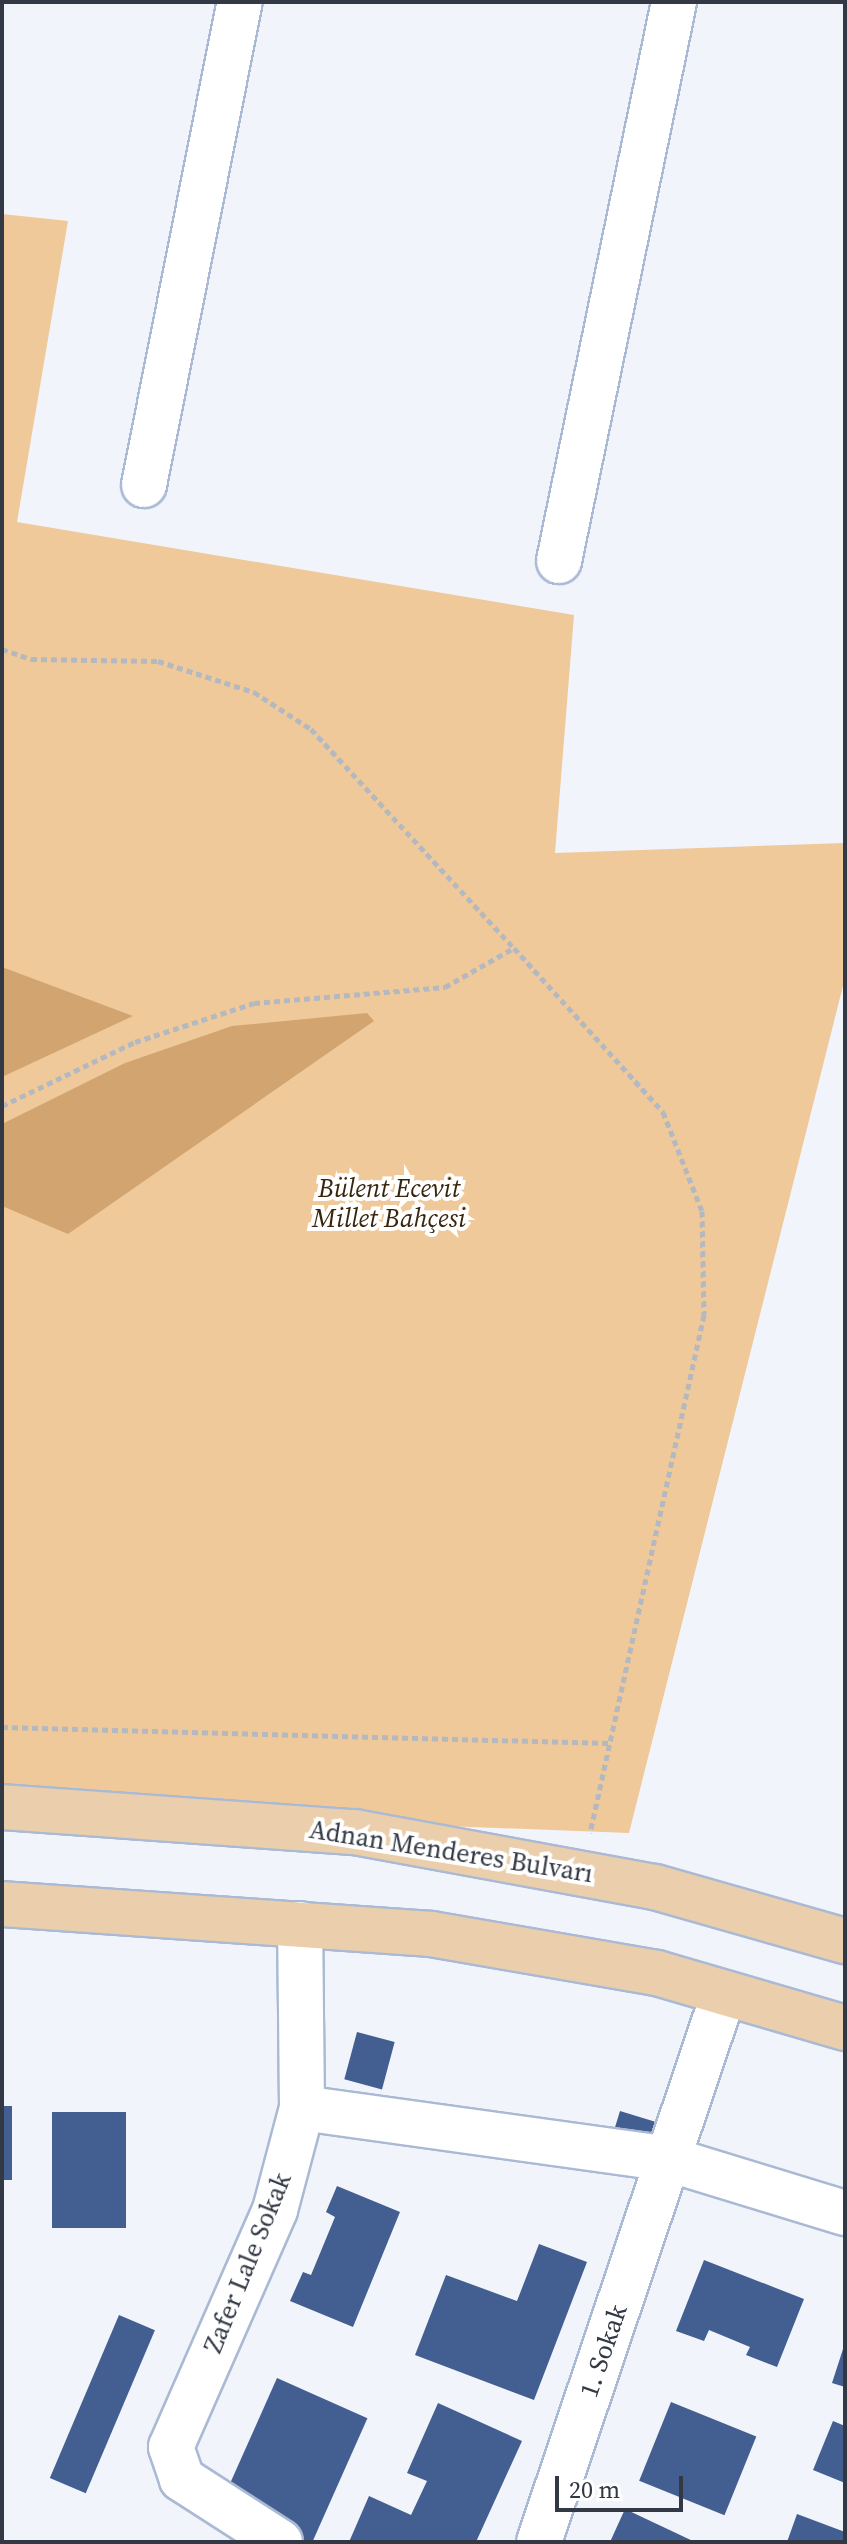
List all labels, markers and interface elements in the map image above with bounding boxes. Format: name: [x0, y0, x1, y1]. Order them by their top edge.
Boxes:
park label: Bülent Ecevit Millet Bahçesi: [312, 1173, 466, 1234]
street label: Adnan Menderes Bulvarı: [307, 1814, 595, 1890]
street label: Zafer Lale Sokak: [198, 2168, 298, 2358]
street label: 1. Sokak: [574, 2301, 634, 2401]
scale bar: [559, 2460, 687, 2510]
text: 20 m: [569, 2473, 620, 2506]

